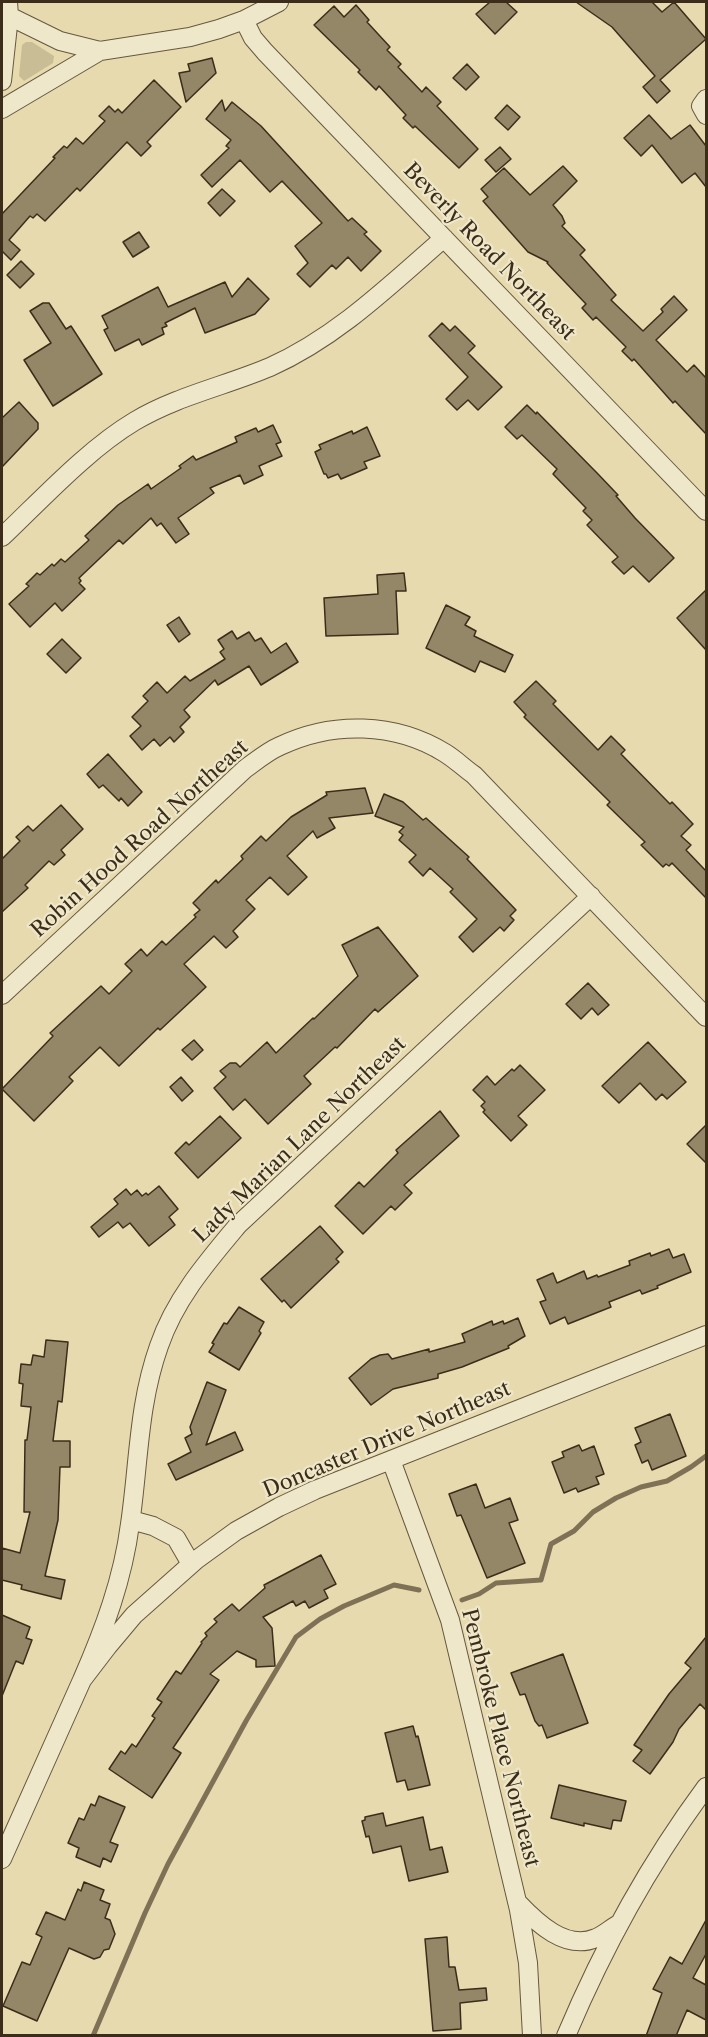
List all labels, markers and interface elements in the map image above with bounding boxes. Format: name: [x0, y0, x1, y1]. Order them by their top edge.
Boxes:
street label: Beverly Road Northeast: [398, 158, 580, 346]
street label: Robin Hood Road Northeast: [26, 735, 254, 943]
street label: Lady Marian Lane Northeast: [189, 1032, 411, 1248]
street label: Doncaster Drive Northeast: [260, 1376, 514, 1504]
street label: Pembroke Place Northeast: [456, 1606, 544, 1870]

